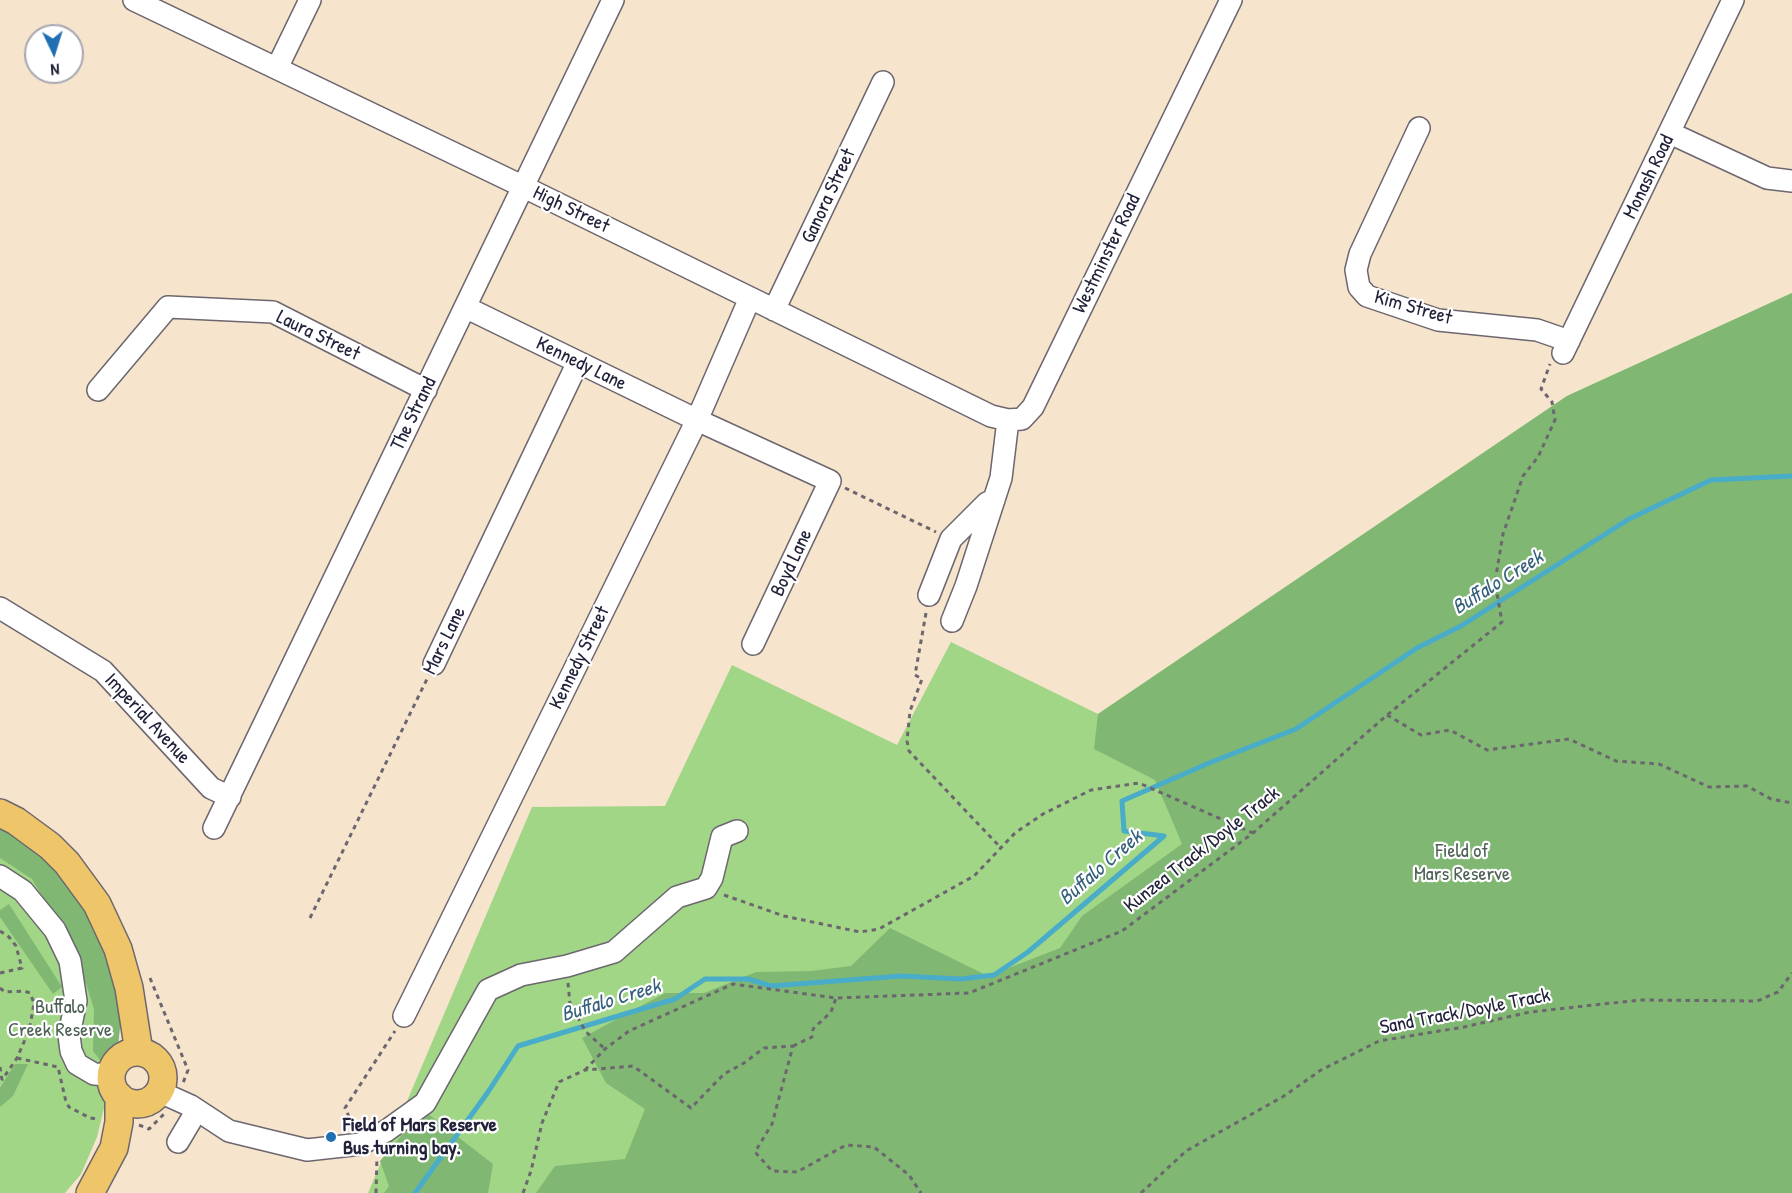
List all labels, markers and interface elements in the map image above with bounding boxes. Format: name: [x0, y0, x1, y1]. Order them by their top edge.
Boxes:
north arrow: [24, 24, 84, 84]
text: N: [50, 59, 60, 81]
street label: Monash Road: [1618, 131, 1680, 223]
street label: Ganora Street: [797, 145, 861, 247]
street label: High Street: [529, 181, 613, 239]
street label: Westminster Road: [1068, 190, 1146, 318]
street label: Kim Street: [1371, 285, 1455, 331]
street label: Laura Street: [272, 305, 364, 367]
street label: Kennedy Lane: [532, 332, 630, 396]
street label: The Strand: [386, 373, 442, 455]
street label: Boyd Lane: [766, 526, 818, 600]
water label: Buffalo Creek: [1448, 545, 1548, 621]
street label: Kennedy Street: [545, 602, 615, 714]
street label: Mars Lane: [418, 603, 472, 679]
street label: Imperial Avenue: [99, 669, 195, 769]
street label: Kunzea Track/Doyle Track: [1119, 782, 1285, 918]
water label: Buffalo Creek: [1054, 825, 1148, 911]
park label: Field of Mars Reserve: [1414, 840, 1510, 887]
water label: Buffalo Creek: [558, 974, 664, 1028]
street label: Sand Track/Doyle Track: [1378, 984, 1552, 1040]
park label: Buffalo Creek Reserve: [8, 996, 112, 1043]
place label: Field of Mars Reserve Bus turning bay.: [343, 1114, 497, 1161]
marker: Field of Mars Reserve Bus turning bay.: [324, 1130, 338, 1144]

